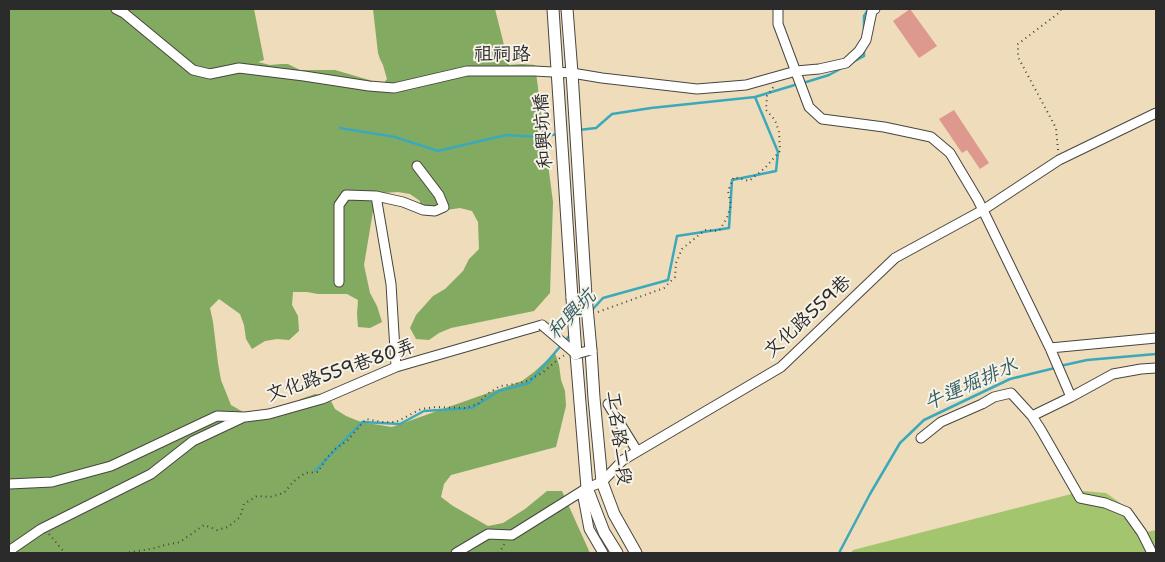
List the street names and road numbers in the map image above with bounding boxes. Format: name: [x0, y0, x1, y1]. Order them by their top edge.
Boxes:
street label: 祖祠路: [474, 44, 530, 66]
street label: 和興坑橋: [530, 92, 558, 170]
street label: 文化路559巷: [760, 271, 856, 363]
street label: 文化路559巷80弄: [263, 335, 419, 407]
street label: 工名路二段: [601, 389, 635, 487]

